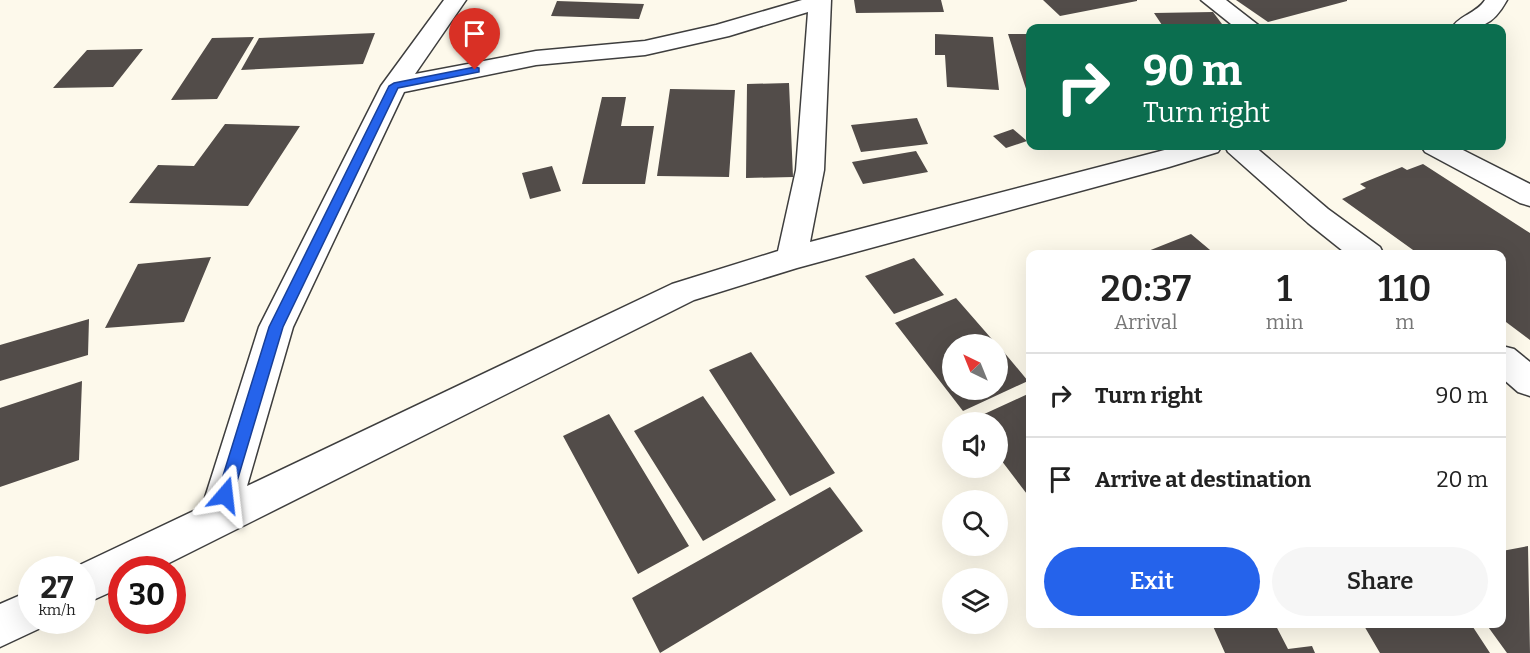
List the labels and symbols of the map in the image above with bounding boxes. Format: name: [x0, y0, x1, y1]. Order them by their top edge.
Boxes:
pin: [449, 8, 500, 70]
north arrow: [942, 334, 1008, 400]
position arrow: [193, 463, 257, 527]
speed limit sign: 30: [108, 556, 186, 634]

